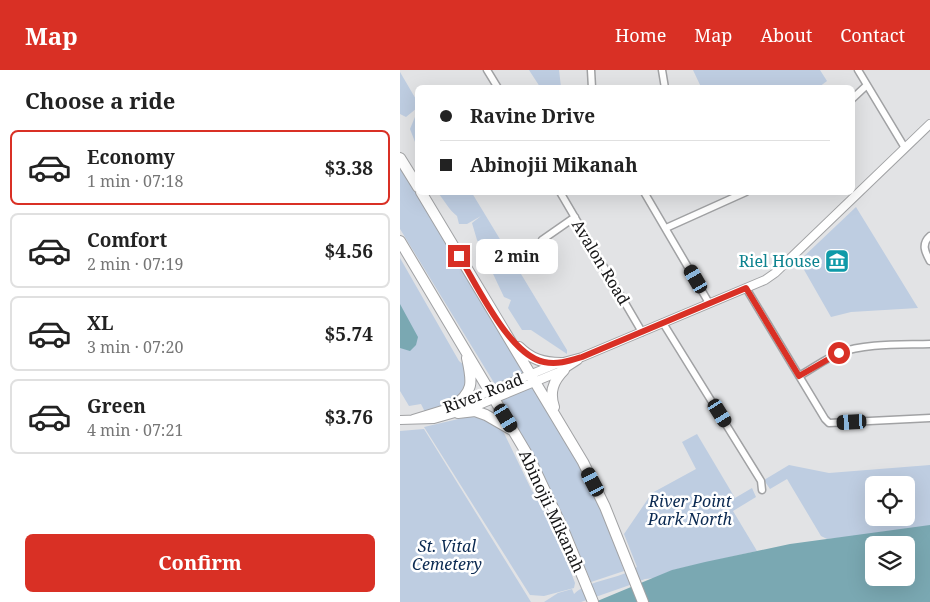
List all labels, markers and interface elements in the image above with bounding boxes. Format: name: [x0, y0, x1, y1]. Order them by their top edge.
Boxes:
text: Map: [25, 19, 78, 52]
text: Home: [615, 23, 666, 47]
text: Map: [694, 23, 732, 47]
text: About: [760, 23, 812, 47]
text: Contact: [840, 23, 905, 47]
text: Choose a ride: [25, 85, 175, 115]
text: Ravine Drive: [470, 103, 595, 129]
text: Economy: [87, 144, 175, 170]
icon: car: [27, 145, 72, 190]
text: Abinojii Mikanah: [470, 152, 638, 178]
text: $3.38: [324, 155, 373, 181]
text: 1 min · 07:18: [87, 170, 183, 192]
street label: Avalon Road: [567, 215, 635, 309]
text: Comfort: [87, 227, 167, 253]
icon: car: [27, 228, 72, 273]
text: $4.56: [324, 238, 373, 264]
callout: 2 min: [476, 238, 559, 274]
route end: [448, 245, 470, 267]
text: 2 min: [494, 245, 540, 267]
museum icon: Riel House: [824, 248, 850, 274]
place label: Riel House: [739, 250, 820, 272]
text: 2 min · 07:19: [87, 253, 183, 275]
car: [682, 262, 709, 296]
text: XL: [87, 310, 113, 336]
icon: car: [27, 311, 72, 356]
text: $5.74: [324, 321, 373, 347]
text: 3 min · 07:20: [87, 336, 183, 358]
route start: [828, 342, 850, 364]
street label: River Road: [440, 368, 526, 418]
text: Green: [87, 393, 146, 419]
icon: car: [27, 394, 72, 439]
car: [705, 396, 734, 430]
car: [491, 401, 520, 435]
text: $3.76: [324, 404, 373, 430]
car: [836, 414, 867, 430]
text: 4 min · 07:21: [87, 419, 183, 441]
street label: Abinojii Mikanah: [514, 446, 590, 576]
car: [579, 465, 606, 499]
map controls: [865, 476, 915, 586]
button: locate: [865, 476, 915, 526]
park label: River Point Park North: [647, 490, 733, 530]
button: Confirm: [25, 534, 375, 592]
park label: St. Vital Cemetery: [412, 535, 482, 575]
button: layers: [865, 536, 915, 586]

